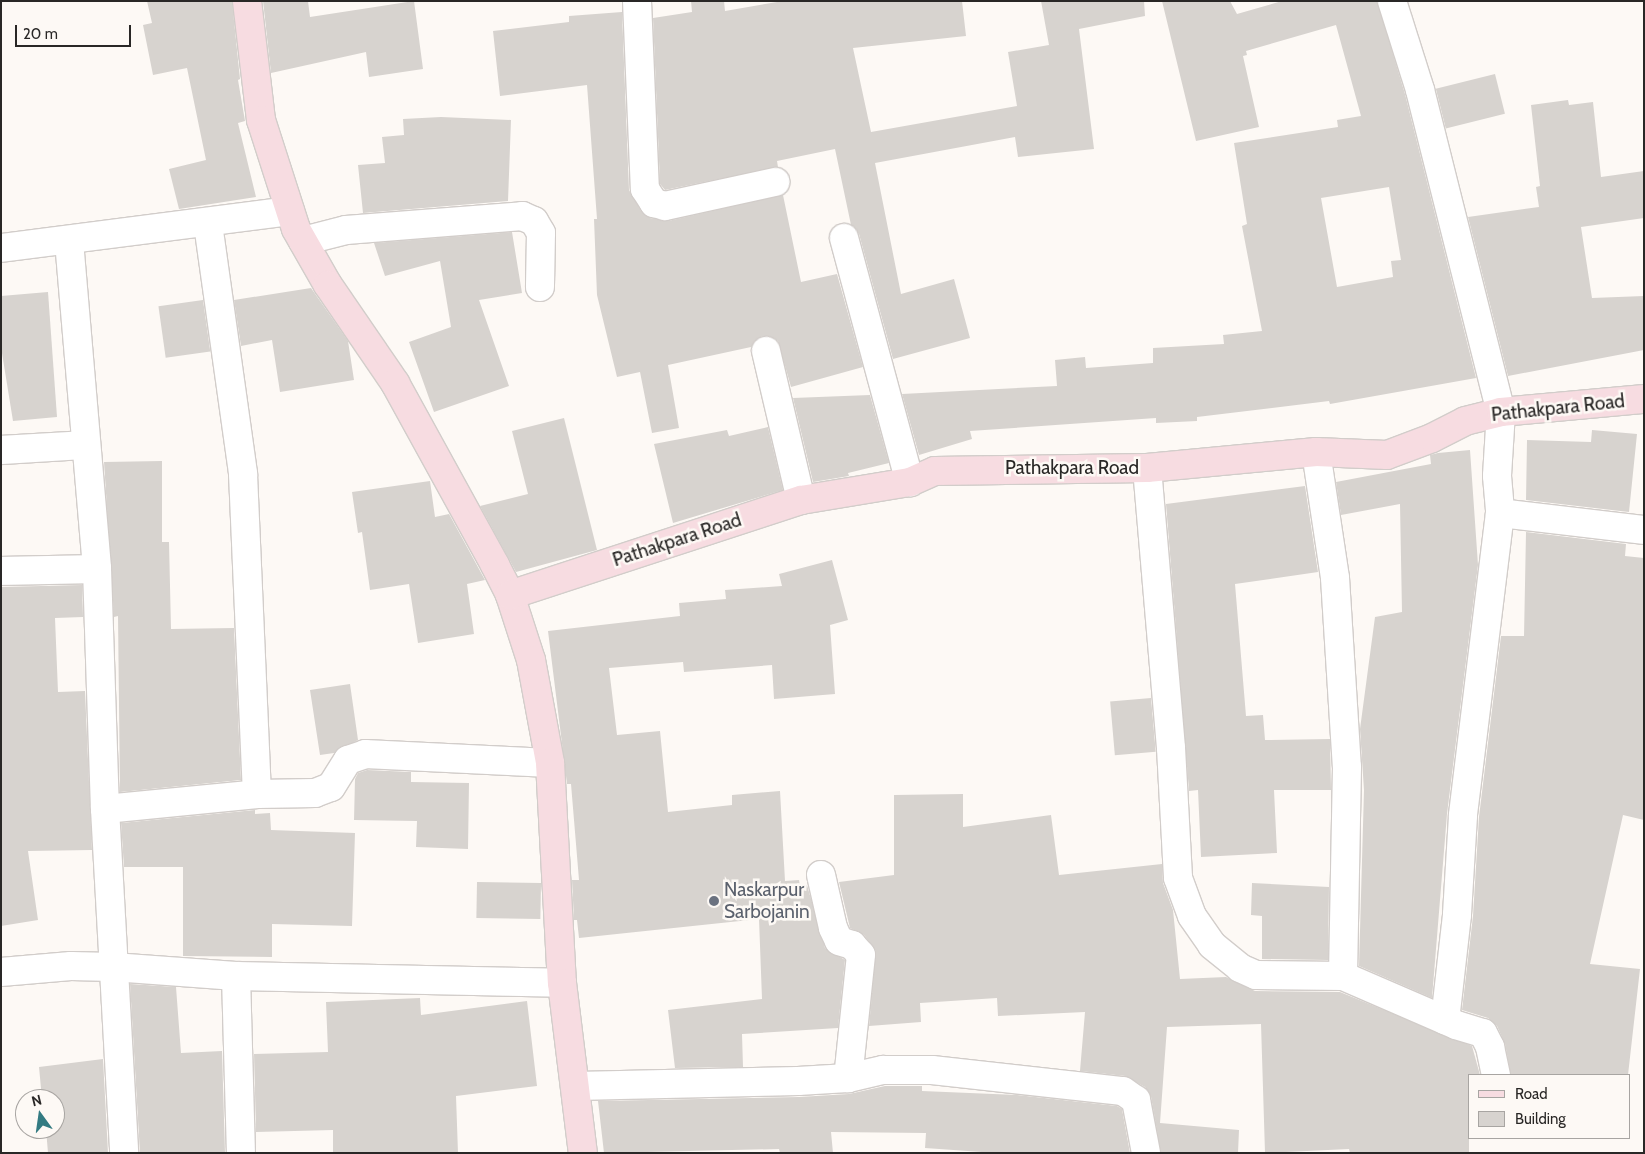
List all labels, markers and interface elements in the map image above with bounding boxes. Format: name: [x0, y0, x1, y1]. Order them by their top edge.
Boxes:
scale bar: [18, 15, 134, 47]
text: 20 m: [23, 25, 58, 43]
street label: Pathakpara Road: [1490, 390, 1626, 426]
street label: Pathakpara Road: [1005, 457, 1139, 479]
street label: Pathakpara Road: [610, 508, 744, 572]
place label: Naskarpur Sarbojanin: [724, 879, 810, 923]
marker: Naskarpur Sarbojanin: [708, 895, 720, 907]
legend: [1468, 1074, 1630, 1139]
text: Road: [1515, 1085, 1548, 1103]
north arrow: [15, 1089, 65, 1139]
text: N: [30, 1090, 44, 1110]
text: Building: [1515, 1110, 1566, 1128]

